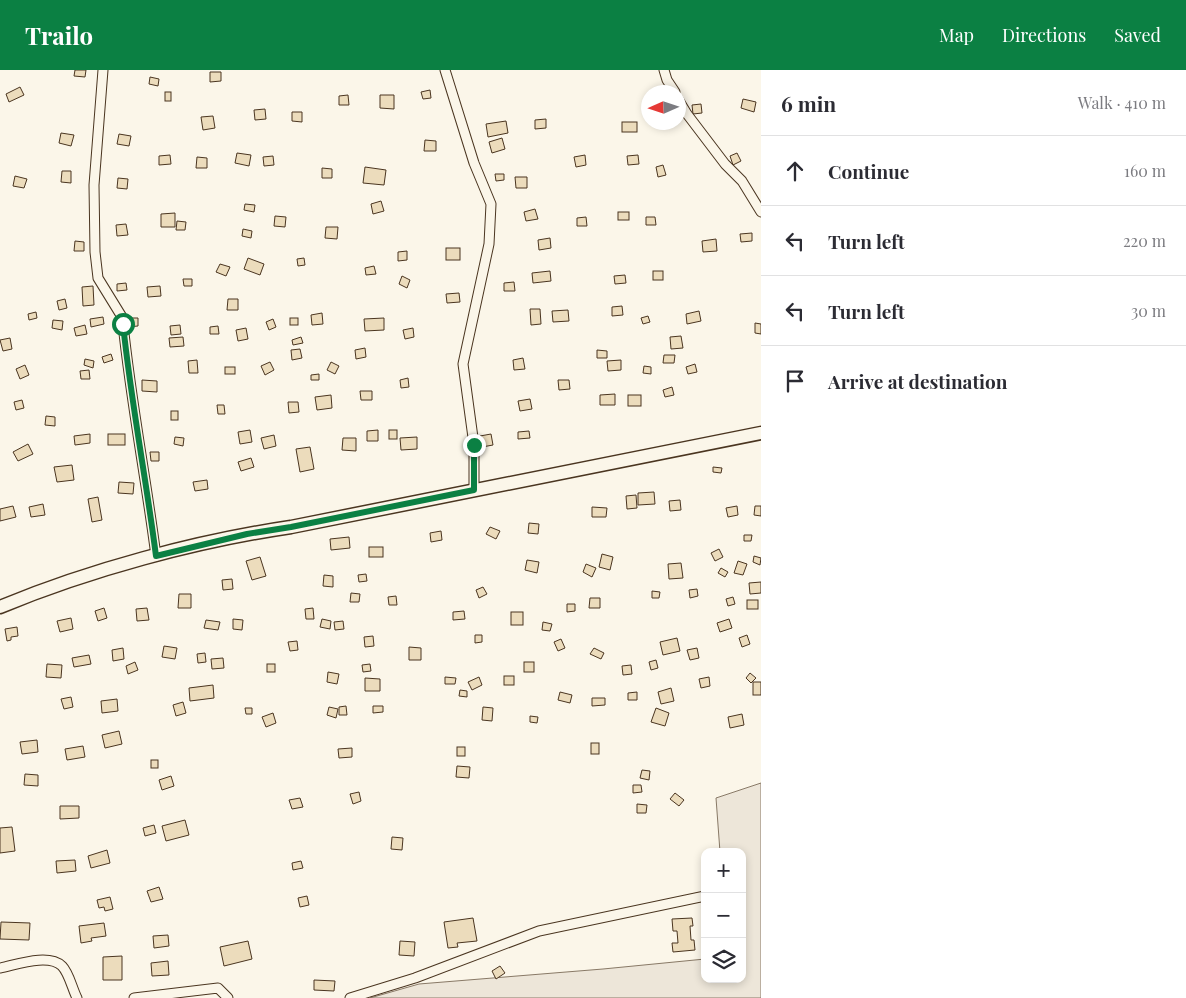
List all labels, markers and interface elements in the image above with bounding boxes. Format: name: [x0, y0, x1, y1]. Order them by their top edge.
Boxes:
text: Trailo: [25, 19, 93, 51]
text: Map: [939, 23, 974, 47]
text: Directions: [1002, 23, 1086, 47]
text: Saved: [1114, 23, 1161, 47]
north arrow: [641, 85, 686, 130]
text: 6 min: [781, 89, 836, 117]
text: Walk · 410 m: [1078, 92, 1166, 113]
icon: ahead: [781, 157, 809, 185]
text: Continue: [828, 158, 909, 184]
text: 160 m: [1124, 160, 1166, 181]
icon: left: [781, 227, 809, 255]
text: Turn left: [828, 228, 905, 254]
text: 220 m: [1123, 230, 1166, 251]
icon: left: [781, 297, 809, 325]
text: Turn left: [828, 298, 905, 324]
text: 30 m: [1131, 300, 1166, 321]
route start: [112, 313, 135, 336]
icon: arrive: [781, 367, 809, 395]
text: Arrive at destination: [828, 368, 1008, 394]
route end: [463, 434, 486, 457]
map controls: [701, 848, 746, 983]
button: +: [701, 848, 746, 893]
button: −: [701, 893, 746, 938]
button: layers: [701, 938, 746, 983]

